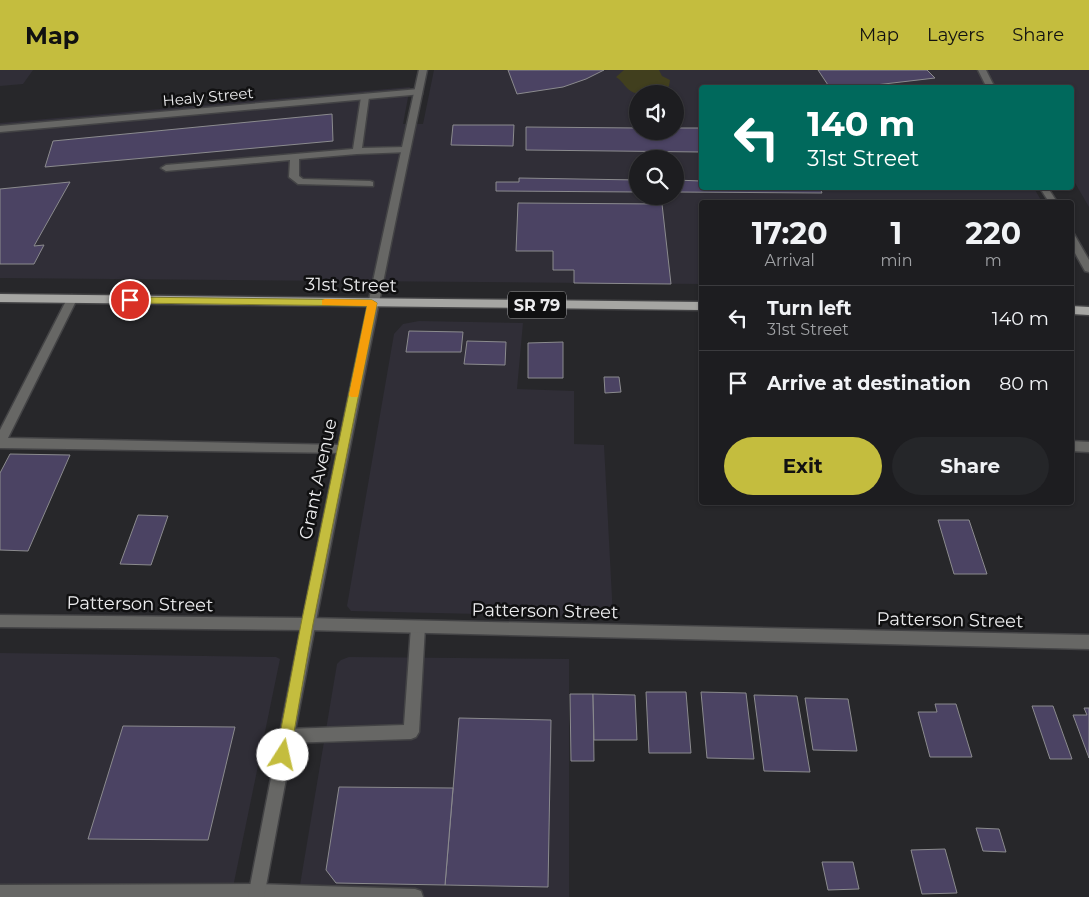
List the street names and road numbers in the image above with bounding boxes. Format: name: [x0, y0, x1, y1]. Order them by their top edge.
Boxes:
street label: Healy Street: [162, 83, 254, 110]
street label: 31st Street: [305, 273, 397, 297]
road number: SR 79: [508, 292, 566, 318]
street label: Grant Avenue: [294, 416, 342, 542]
street label: Patterson Street: [66, 592, 214, 616]
street label: Patterson Street: [471, 599, 619, 623]
street label: Patterson Street: [876, 608, 1024, 632]

